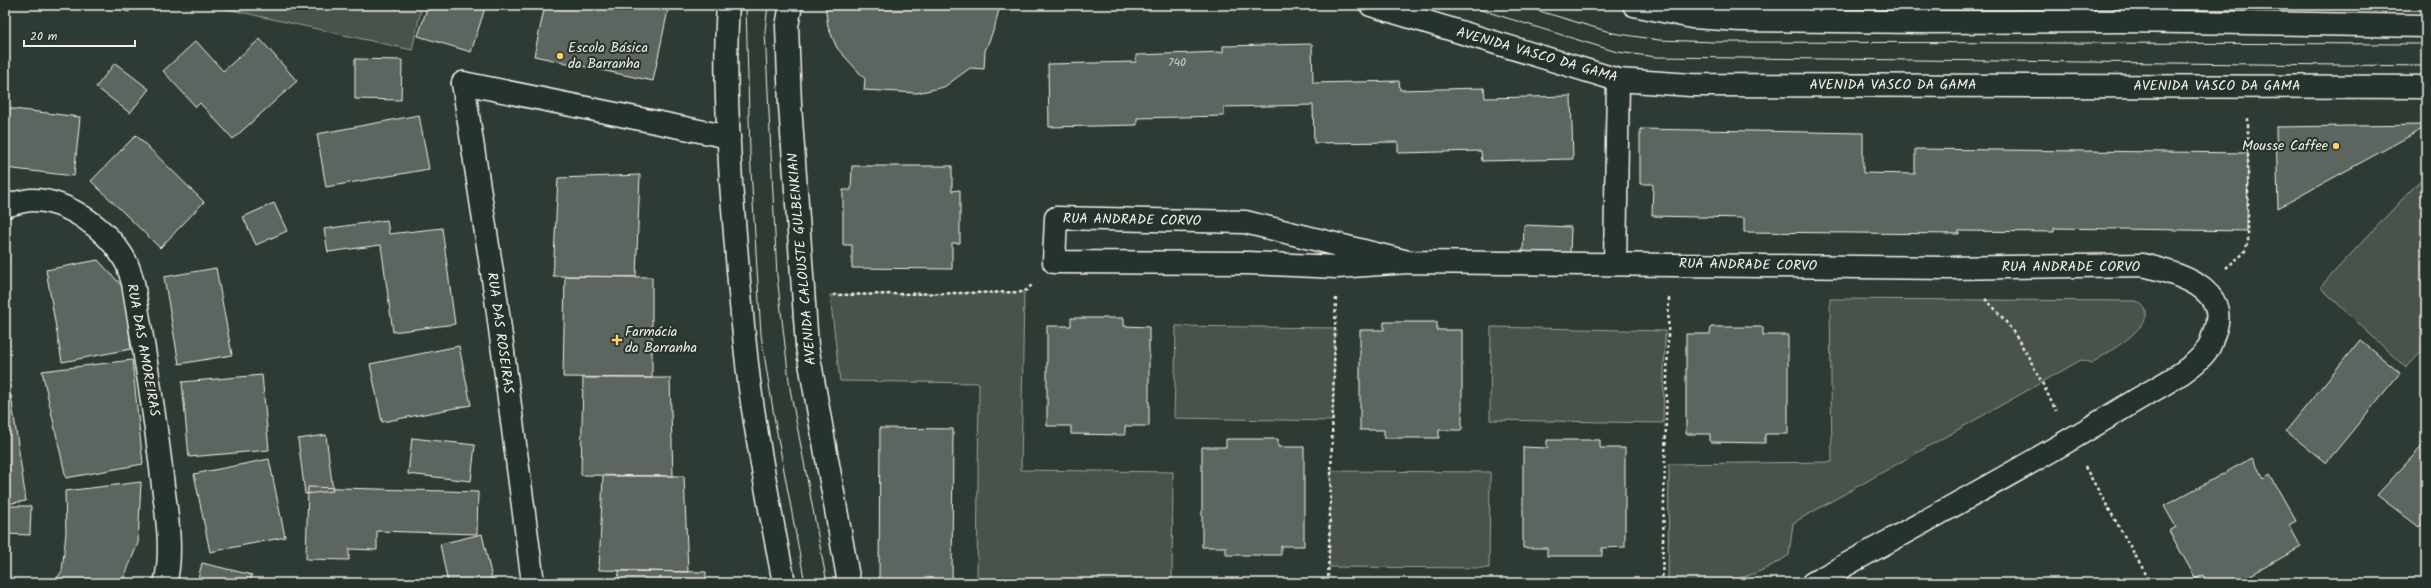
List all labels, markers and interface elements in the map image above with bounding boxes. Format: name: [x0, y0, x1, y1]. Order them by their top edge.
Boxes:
street label: AVENIDA VASCO DA GAMA: [1454, 21, 1620, 89]
scale bar: [24, 22, 135, 48]
text: 20 m: [30, 27, 58, 46]
place label: Escola Básica da Barranha: [568, 37, 648, 75]
marker: Escola Básica da Barranha: [555, 51, 565, 61]
house number: 740: [1168, 53, 1186, 72]
street label: AVENIDA VASCO DA GAMA: [1810, 74, 1976, 96]
street label: AVENIDA VASCO DA GAMA: [2134, 75, 2300, 97]
place label: Mousse Caffee: [2242, 135, 2329, 157]
marker: Mousse Caffee: [2331, 141, 2341, 151]
street label: AVENIDA CALOUSTE GULBENKIAN: [782, 151, 822, 366]
street label: RUA ANDRADE CORVO: [1063, 208, 1202, 232]
street label: RUA ANDRADE CORVO: [1679, 253, 1818, 277]
street label: RUA ANDRADE CORVO: [2002, 256, 2141, 278]
street label: RUA DAS ROSEIRAS: [481, 271, 519, 396]
street label: RUA DAS AMOREIRAS: [121, 282, 166, 419]
place label: Farmácia da Barranha: [625, 321, 697, 359]
marker: Farmácia da Barranha: [612, 335, 622, 345]

